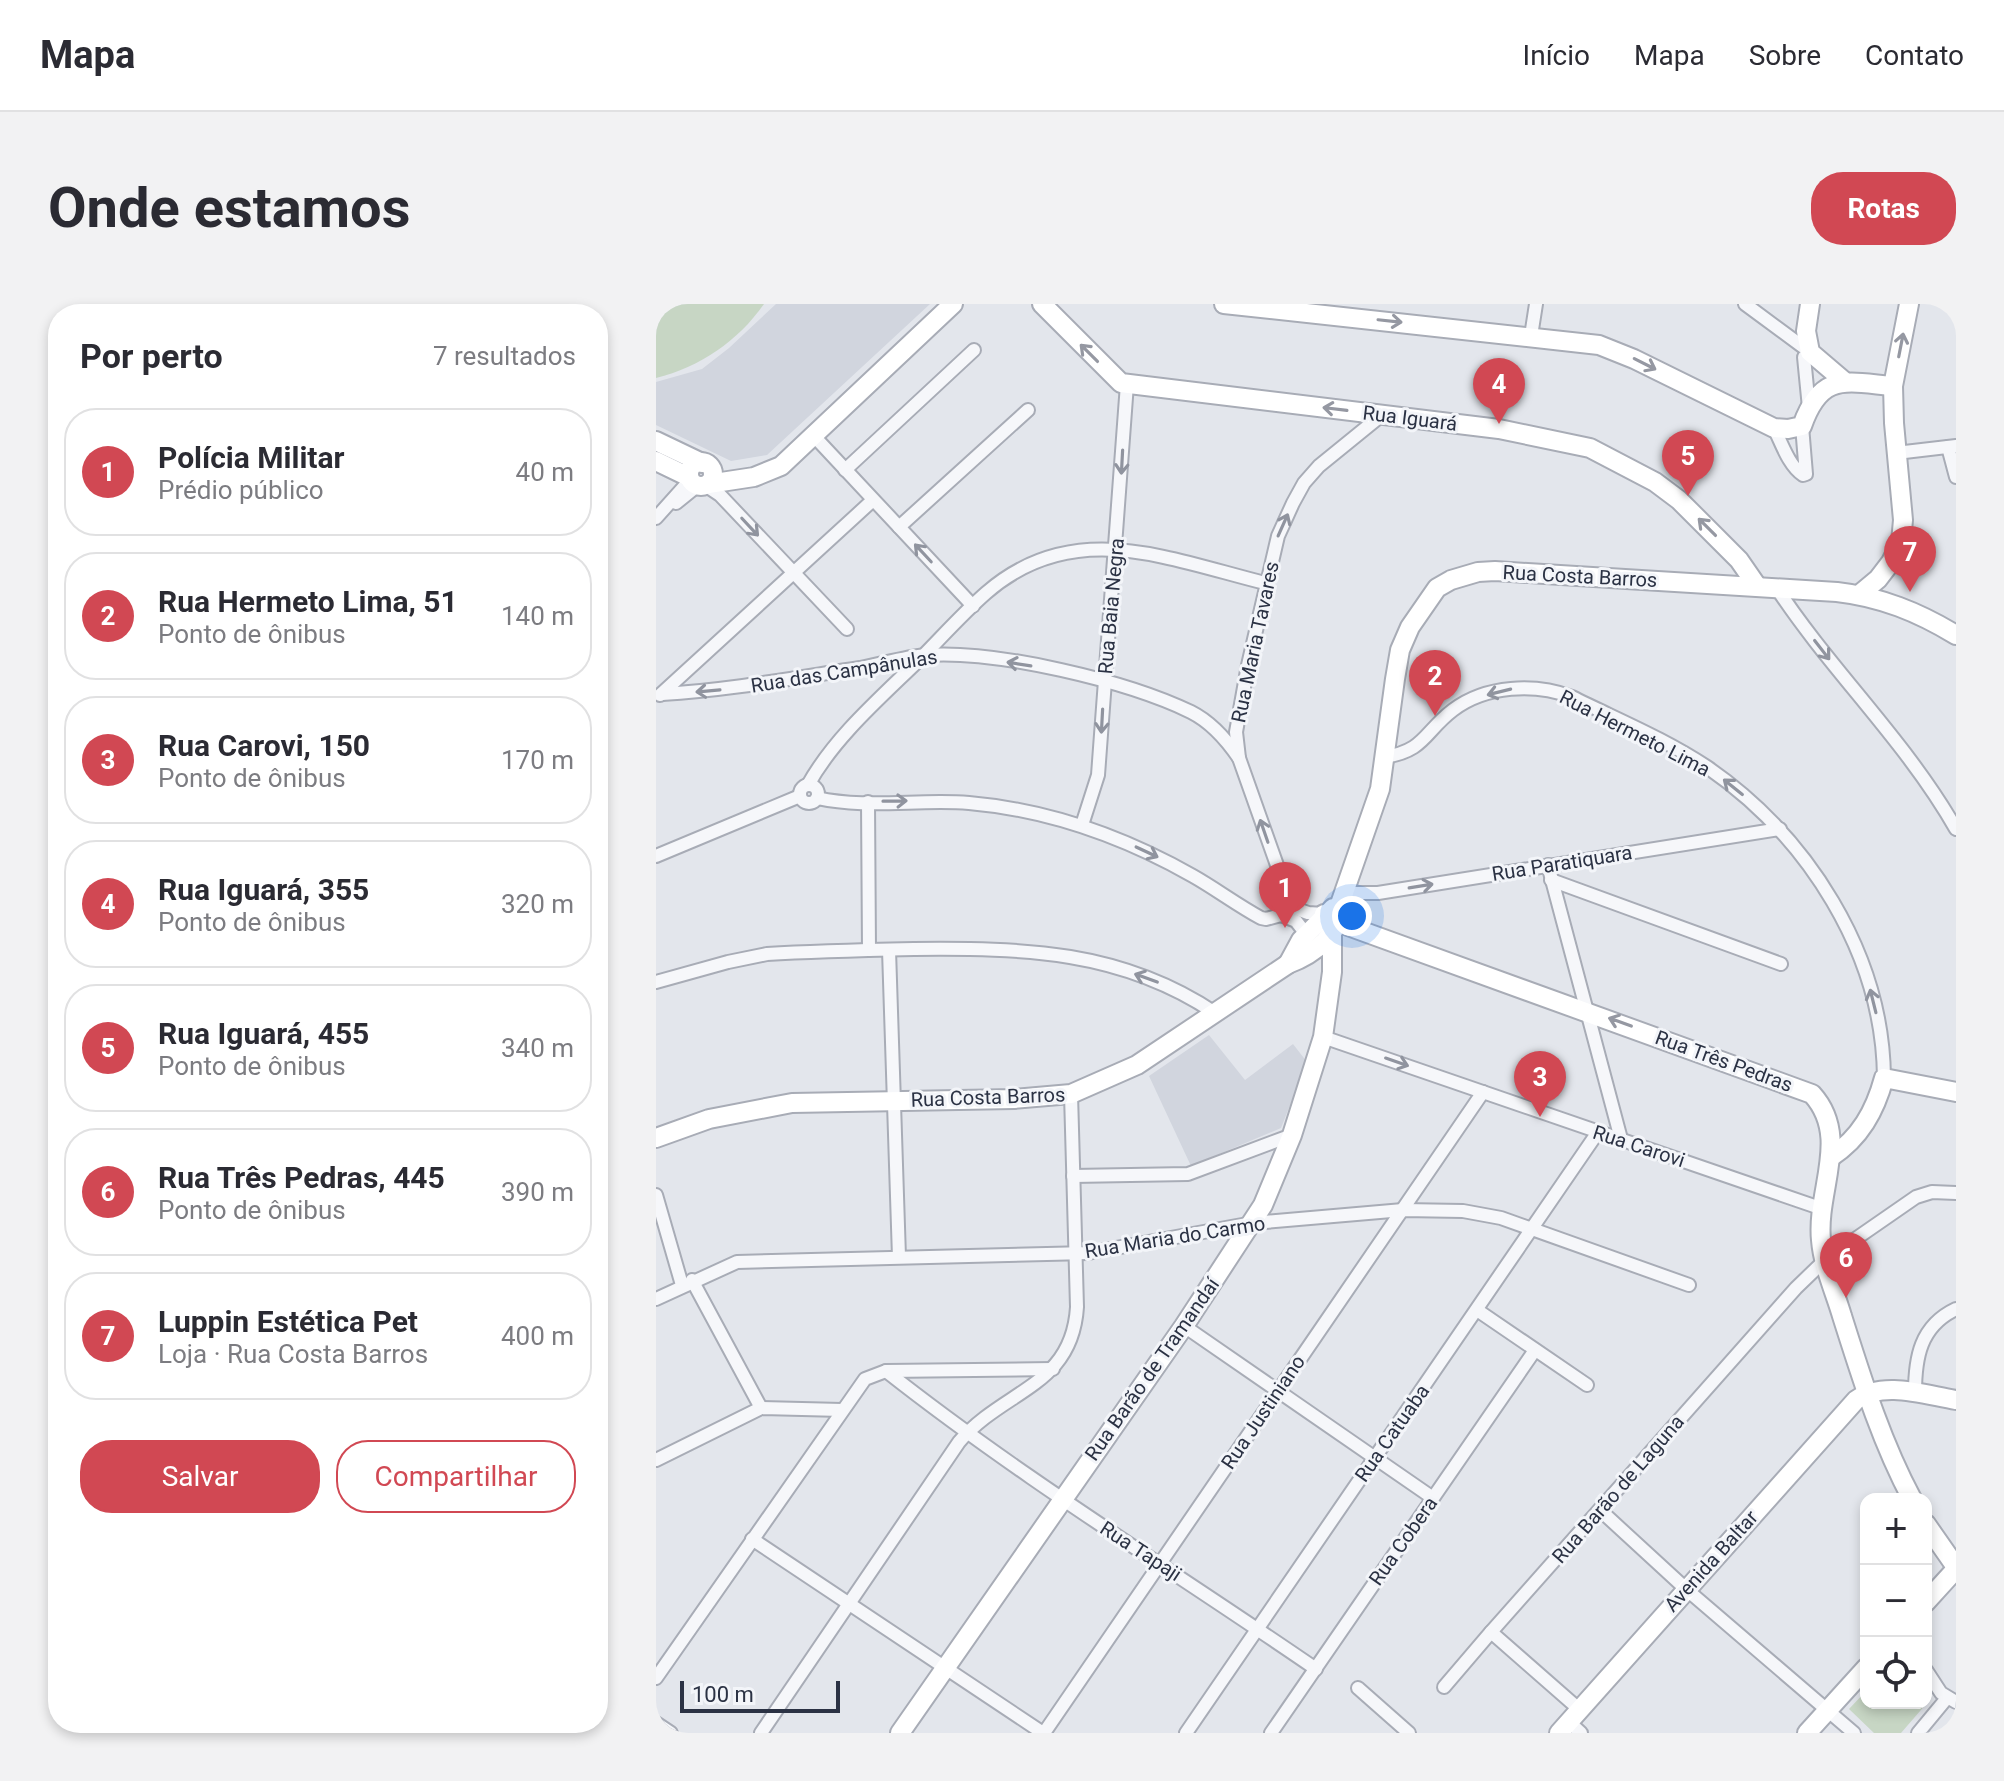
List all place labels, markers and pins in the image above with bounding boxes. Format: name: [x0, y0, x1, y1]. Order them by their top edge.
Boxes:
pin: 4: [1473, 358, 1525, 424]
pin: 5: [1662, 430, 1714, 496]
pin: 7: [1884, 526, 1936, 592]
pin: 2: [1409, 650, 1461, 716]
pin: 1: [1259, 862, 1311, 928]
pin: 3: [1514, 1051, 1566, 1117]
pin: 6: [1820, 1232, 1872, 1298]

